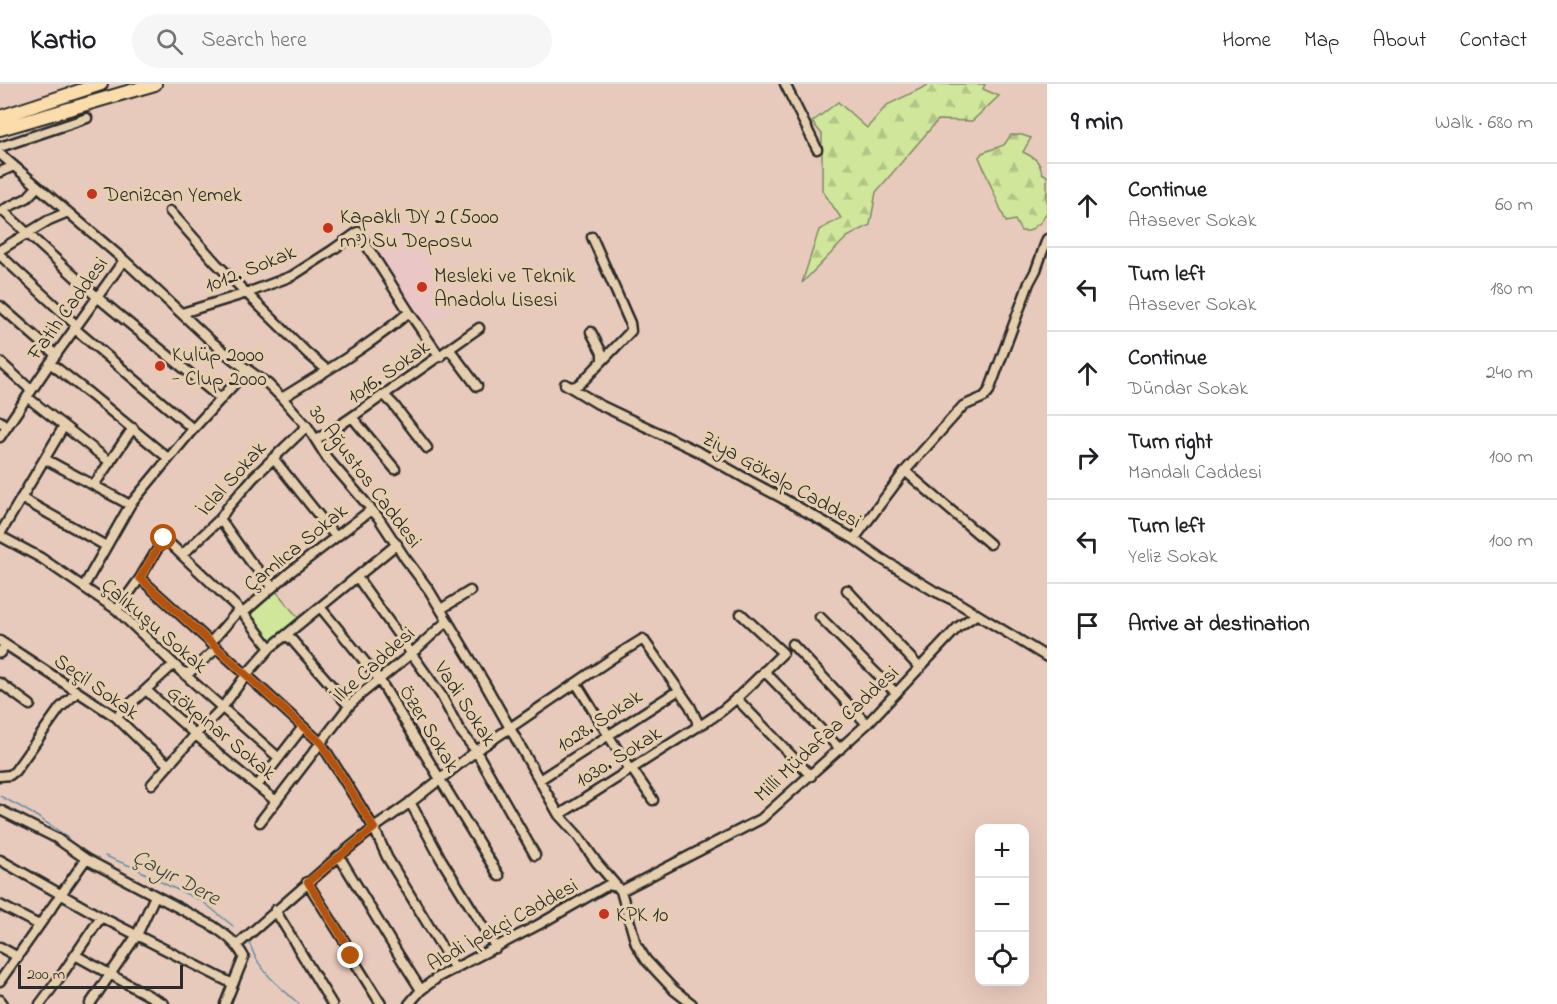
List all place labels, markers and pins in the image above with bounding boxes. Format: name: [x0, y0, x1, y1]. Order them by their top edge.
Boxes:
place label: Denizcan Yemek: [103, 181, 243, 211]
marker: Denizcan Yemek: [85, 187, 99, 201]
place label: Kapaklı DY 2 (5000 m³) Su Deposu: [340, 203, 499, 257]
marker: Kapaklı DY 2 (5000 m³) Su Deposu: [321, 221, 335, 235]
place label: Mesleki ve Teknik Anadolu Lisesi: [434, 262, 576, 316]
marker: Mesleki ve Teknik Anadolu Lisesi: [415, 280, 429, 294]
place label: Kulüp 2000 - Clup 2000: [172, 341, 266, 395]
marker: Kulüp 2000 - Clup 2000: [153, 359, 167, 373]
place label: KPK 10: [616, 901, 668, 931]
marker: KPK 10: [597, 907, 611, 921]

